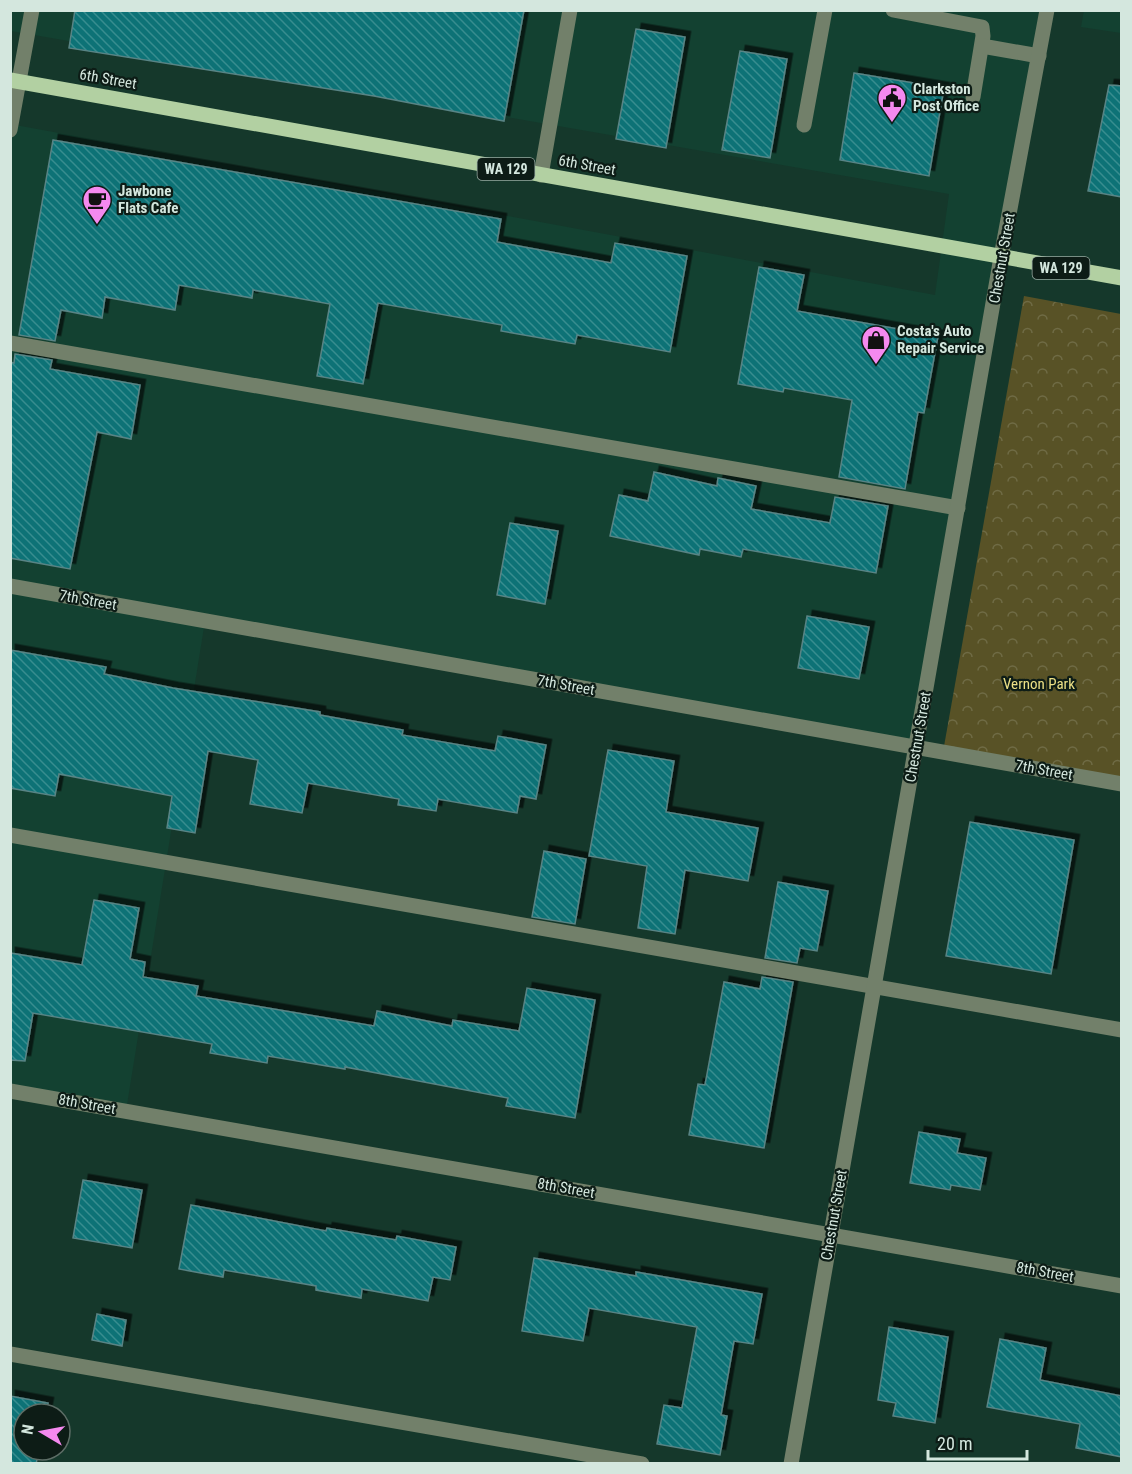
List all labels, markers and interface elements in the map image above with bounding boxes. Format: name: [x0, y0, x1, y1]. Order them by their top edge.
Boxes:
street label: 6th Street: [78, 65, 138, 93]
place label: Clarkston Post Office: [913, 80, 979, 115]
public building icon: Clarkston Post Office: [876, 82, 908, 124]
street label: 6th Street: [557, 151, 617, 179]
road number: WA 129: [478, 158, 534, 180]
place label: Jawbone Flats Cafe: [118, 182, 178, 217]
cafe icon: Jawbone Flats Cafe: [81, 184, 113, 226]
street label: Chestnut Street: [985, 211, 1019, 305]
road number: WA 129: [1032, 257, 1090, 279]
place label: Costa's Auto Repair Service: [897, 322, 984, 357]
shop icon: Costa's Auto Repair Service: [860, 324, 892, 366]
street label: 7th Street: [58, 586, 118, 614]
street label: 7th Street: [536, 671, 596, 699]
park label: Vernon Park: [1003, 675, 1075, 693]
street label: Chestnut Street: [901, 690, 935, 784]
street label: 7th Street: [1014, 756, 1074, 784]
street label: 8th Street: [57, 1090, 117, 1118]
street label: Chestnut Street: [817, 1168, 851, 1262]
street label: 8th Street: [536, 1174, 596, 1202]
street label: 8th Street: [1015, 1258, 1075, 1286]
north arrow: [12, 1402, 72, 1462]
text: N: [18, 1423, 38, 1436]
scale bar: [928, 1423, 1027, 1461]
text: 20 m: [937, 1433, 972, 1454]

